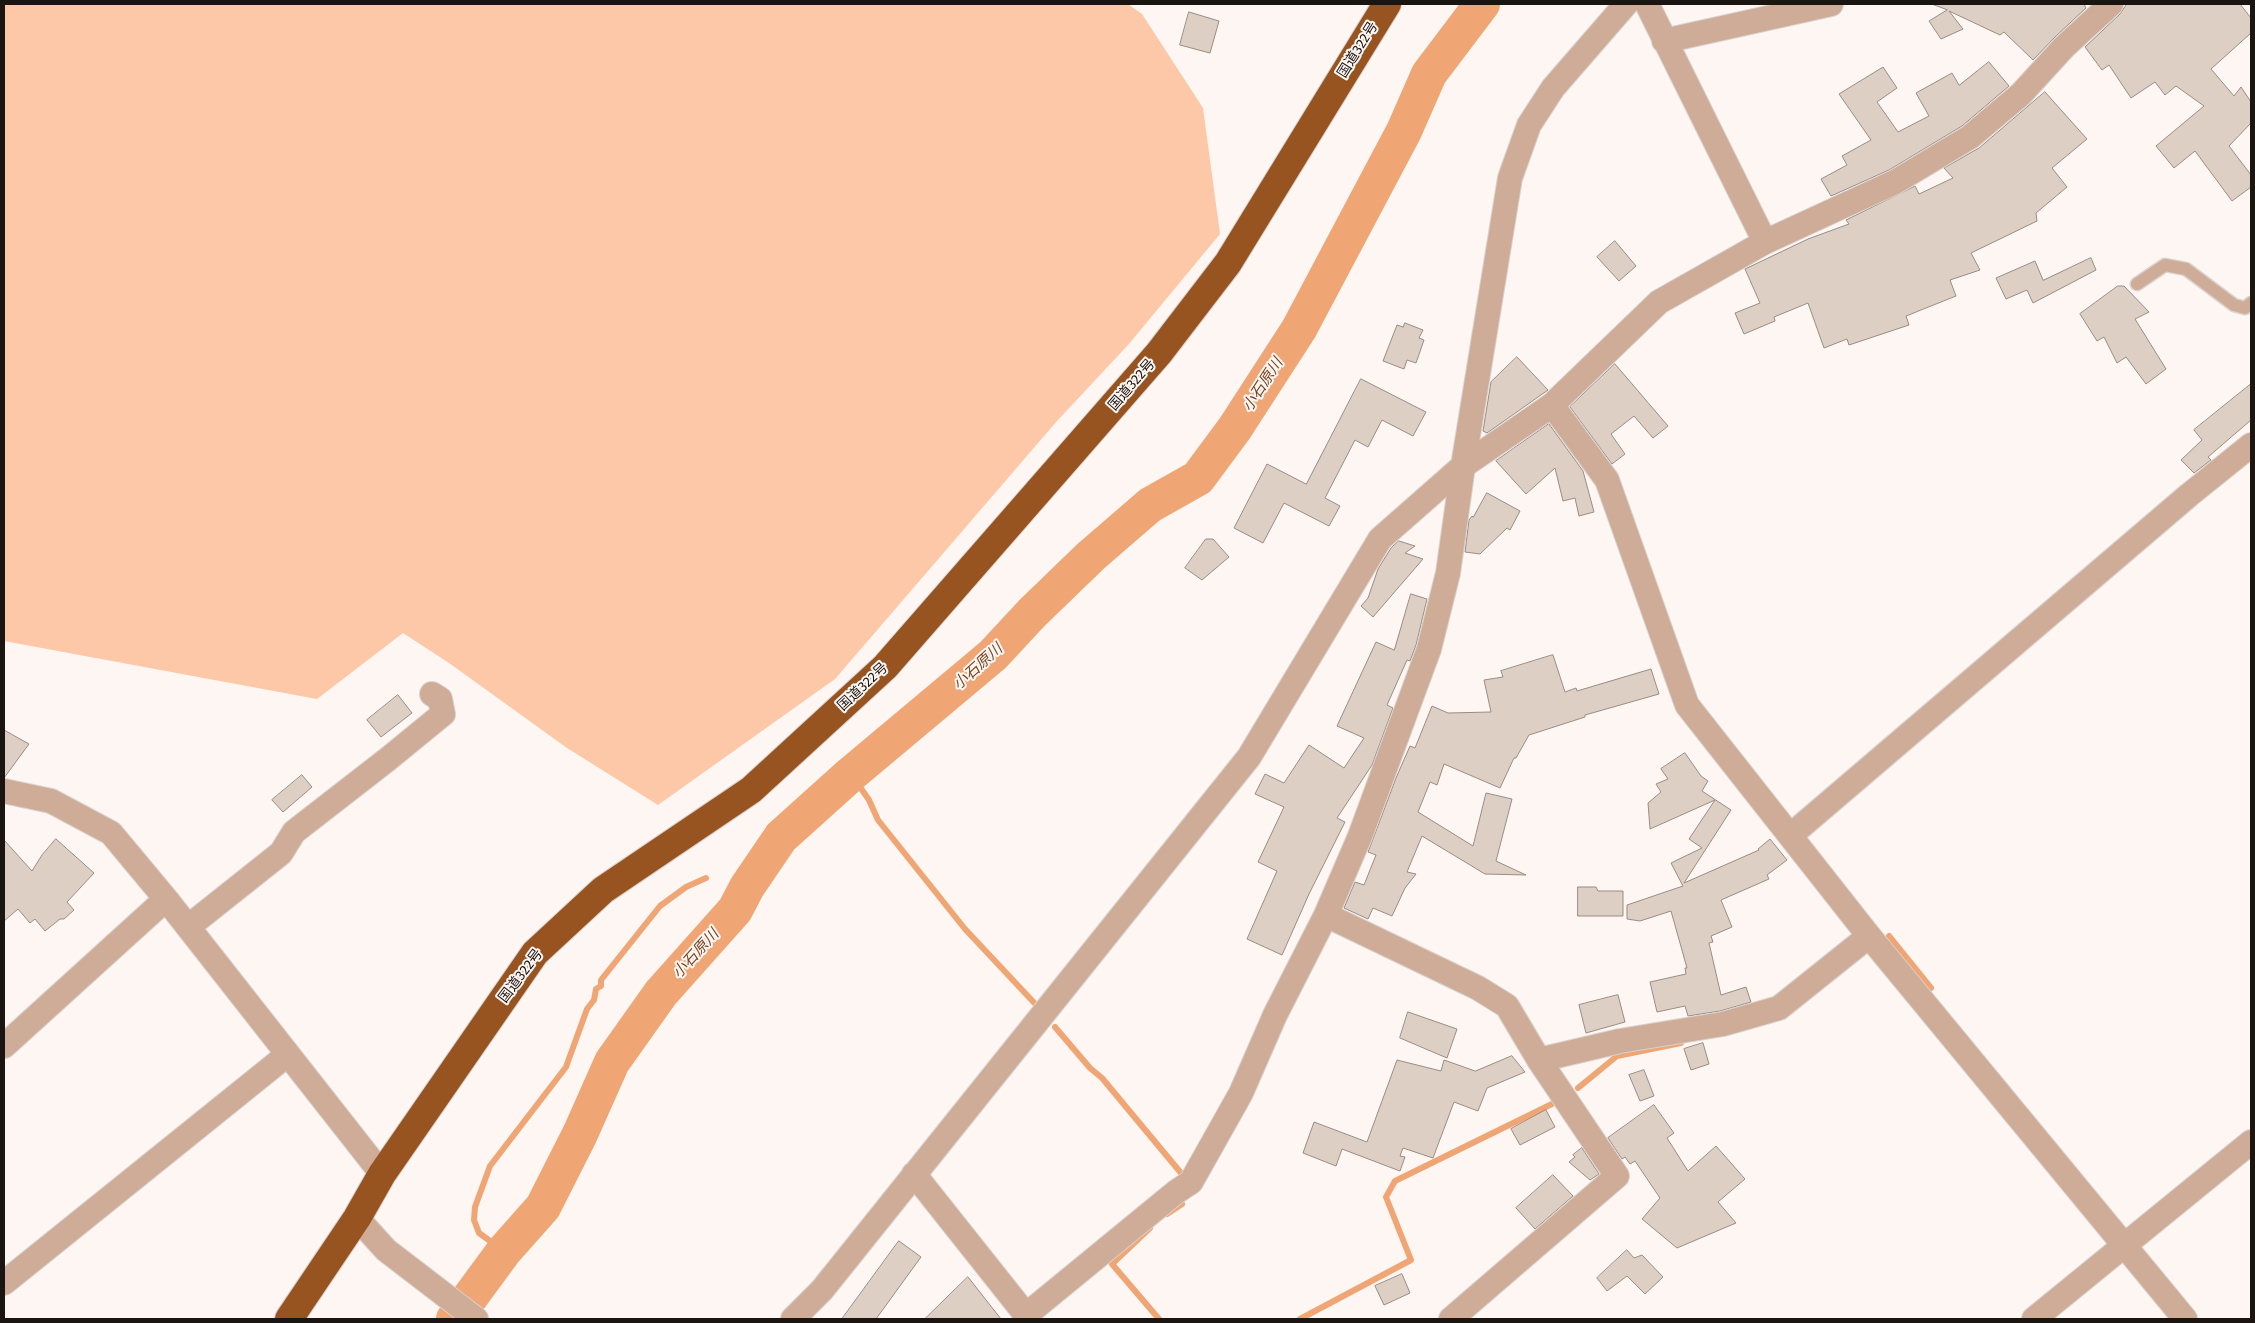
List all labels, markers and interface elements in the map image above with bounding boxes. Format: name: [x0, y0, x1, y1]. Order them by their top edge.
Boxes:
street label: 国道322号: [1334, 19, 1382, 81]
water label: 小石原川: [1239, 355, 1287, 415]
street label: 国道322号: [1105, 356, 1159, 414]
water label: 小石原川: [950, 640, 1006, 694]
street label: 国道322号: [834, 659, 892, 715]
water label: 小石原川: [669, 926, 723, 982]
street label: 国道322号: [495, 946, 547, 1006]

